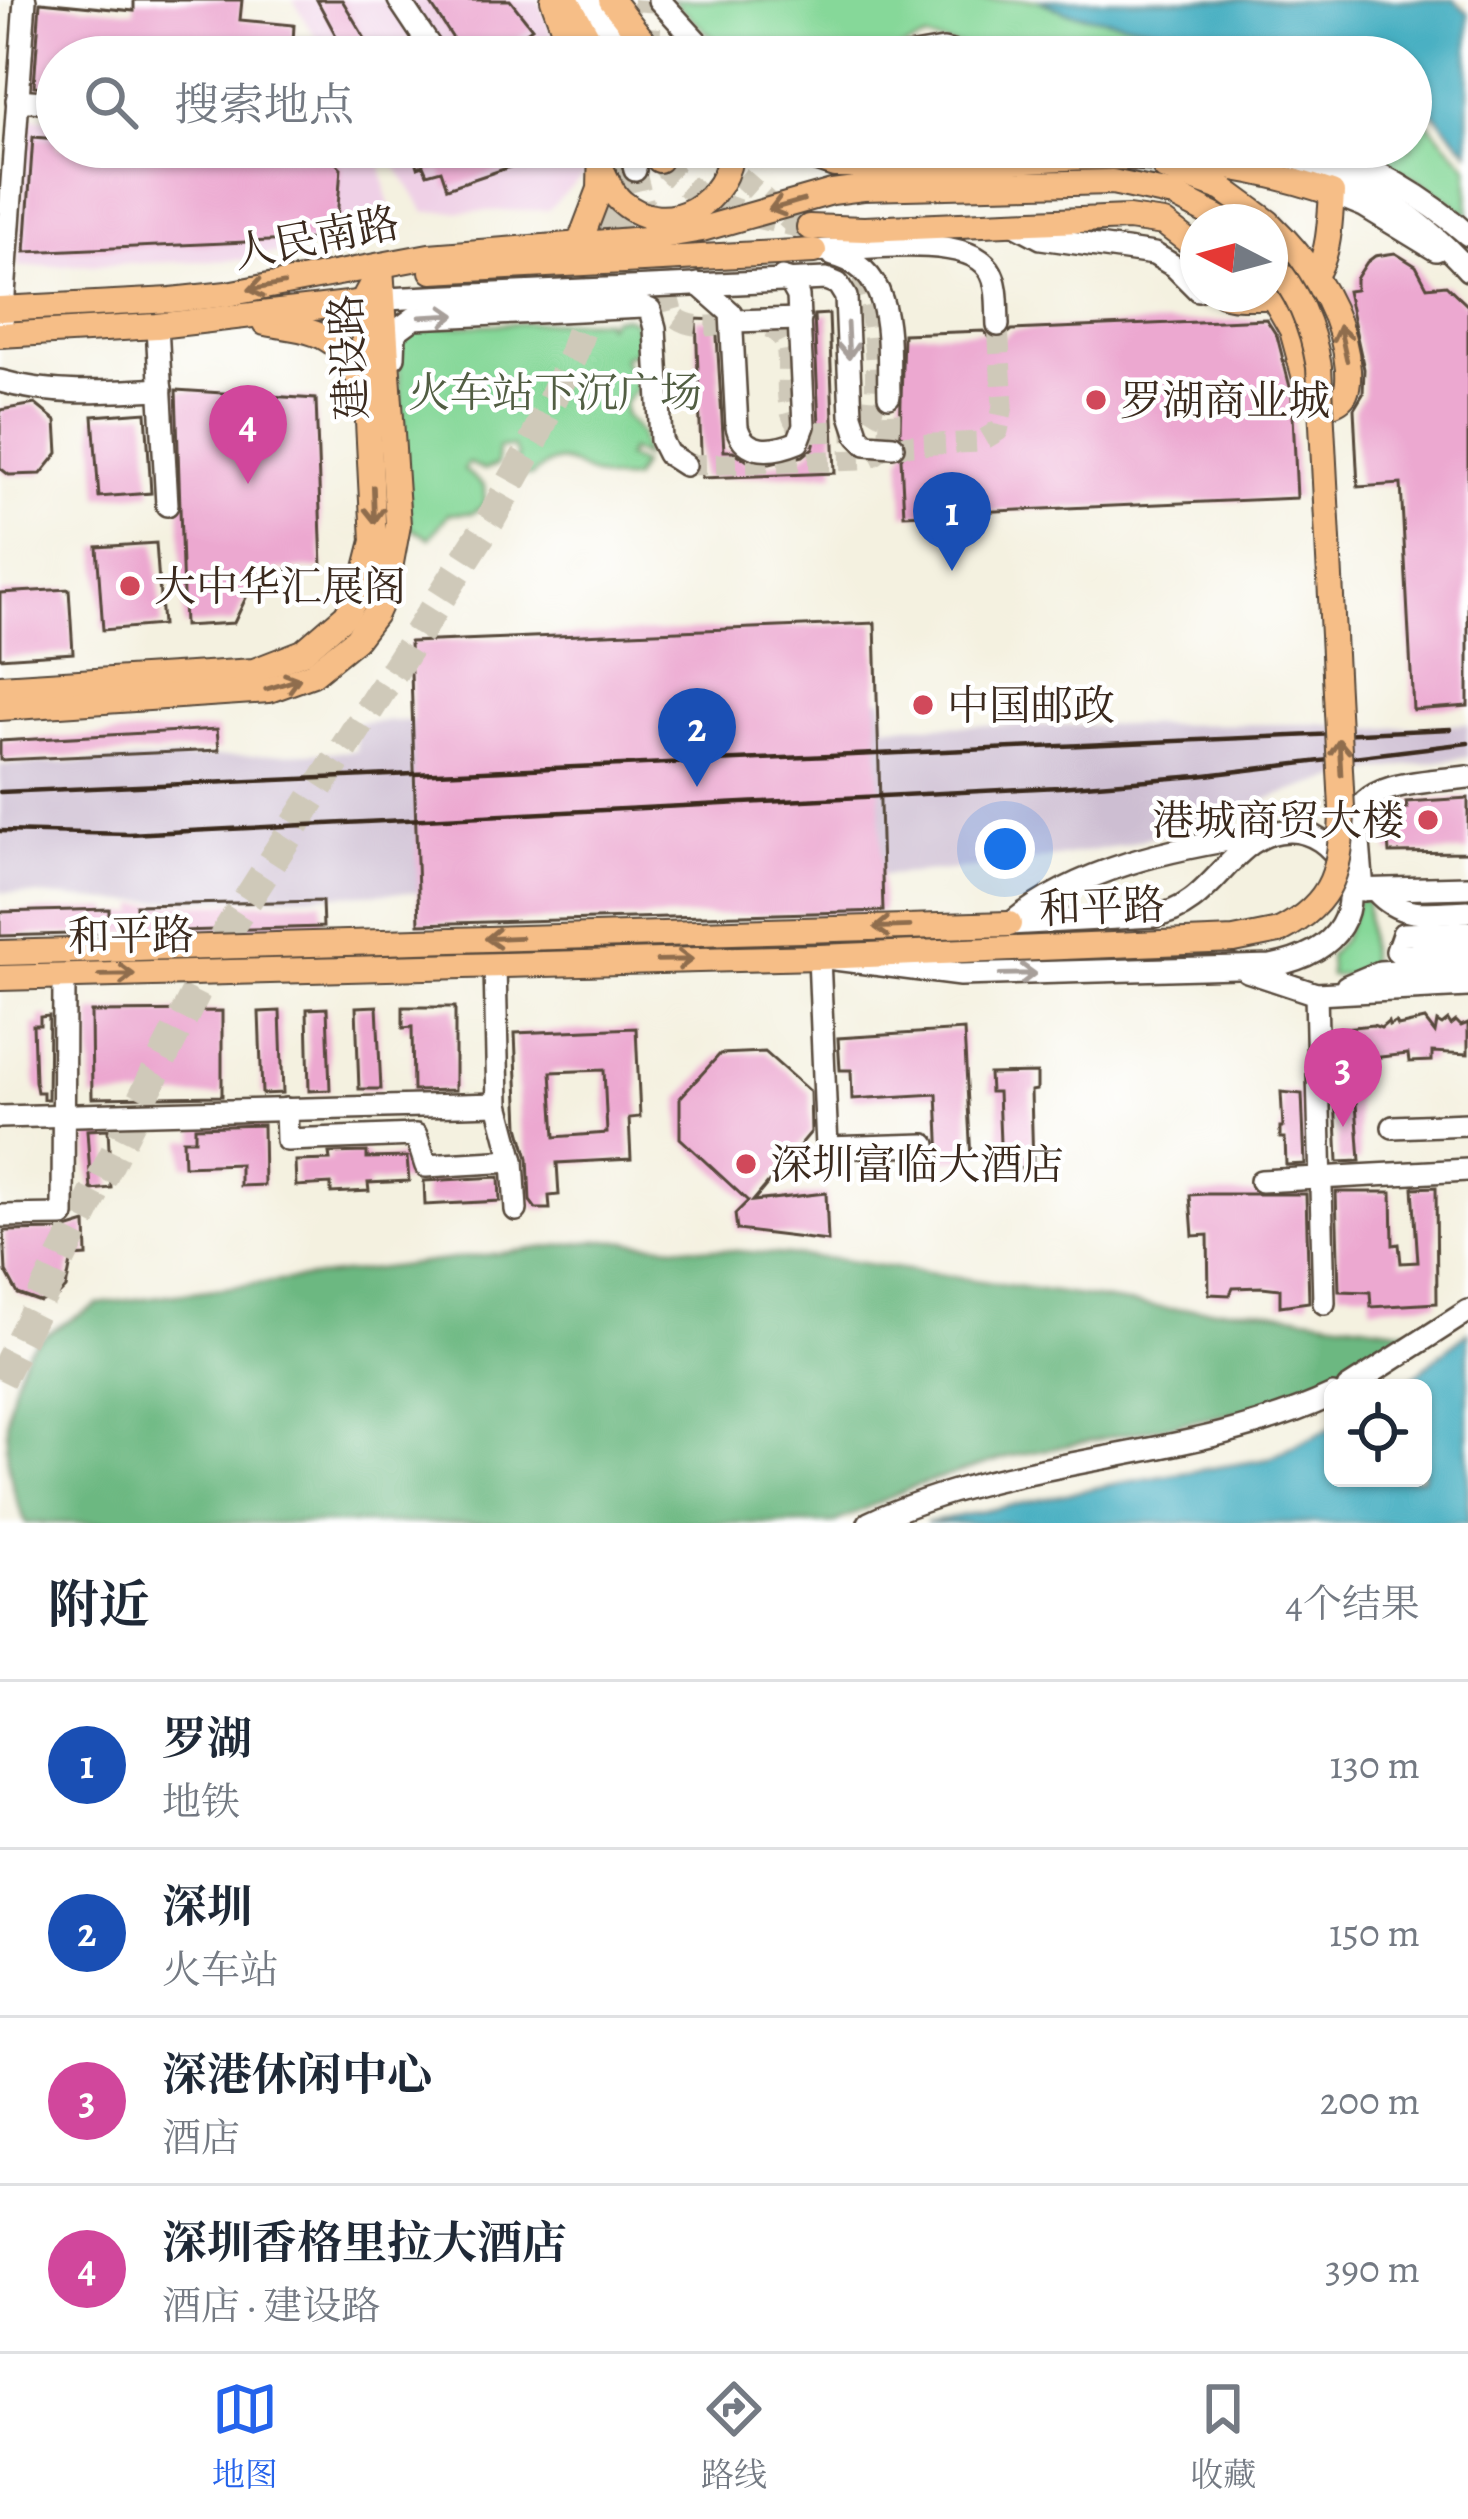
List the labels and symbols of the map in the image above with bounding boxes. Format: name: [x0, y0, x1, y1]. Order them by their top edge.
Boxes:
street label: 人民南路: [228, 193, 404, 281]
one-way arrow: [768, 195, 806, 217]
north arrow: [1180, 204, 1288, 312]
one-way arrow: [247, 277, 286, 300]
street label: 建设路: [317, 293, 380, 421]
one-way arrow: [418, 304, 457, 327]
one-way arrow: [837, 321, 860, 360]
one-way arrow: [1330, 325, 1353, 363]
park label: 火车站下沉广场: [408, 364, 702, 421]
place label: 罗湖商业城: [1120, 372, 1330, 429]
pin: 4: [209, 385, 287, 484]
marker: 罗湖商业城: [1083, 387, 1109, 413]
pin: 1: [913, 472, 991, 571]
one-way arrow: [362, 485, 385, 524]
place label: 大中华汇展阁: [154, 558, 406, 615]
marker: 大中华汇展阁: [117, 573, 143, 599]
one-way arrow: [263, 672, 301, 694]
place label: 中国邮政: [947, 677, 1115, 734]
pin: 2: [658, 688, 736, 787]
marker: 中国邮政: [910, 692, 936, 718]
one-way arrow: [1328, 738, 1351, 777]
place label: 港城商贸大楼: [1152, 792, 1404, 849]
marker: 港城商贸大楼: [1415, 807, 1441, 833]
your location: [975, 819, 1035, 879]
street label: 和平路: [1038, 876, 1166, 937]
street label: 和平路: [68, 906, 195, 965]
one-way arrow: [873, 916, 912, 939]
one-way arrow: [484, 927, 523, 950]
one-way arrow: [655, 949, 694, 972]
one-way arrow: [97, 963, 136, 986]
one-way arrow: [998, 963, 1037, 986]
pin: 3: [1304, 1028, 1382, 1127]
place label: 深圳富临大酒店: [770, 1136, 1064, 1193]
marker: 深圳富临大酒店: [733, 1151, 759, 1177]

